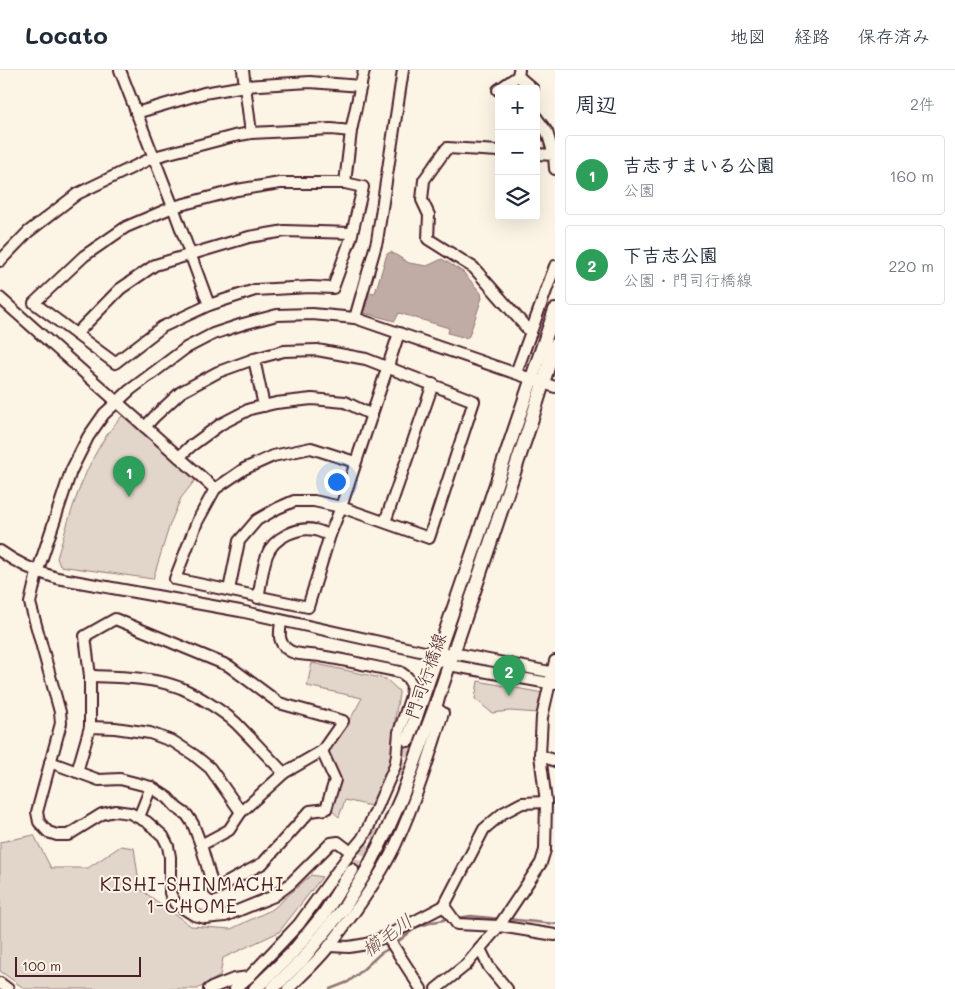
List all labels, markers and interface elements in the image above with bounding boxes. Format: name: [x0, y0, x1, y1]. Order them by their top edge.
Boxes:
text: Locato: [25, 19, 108, 50]
text: 地図: [730, 24, 766, 48]
text: 経路: [794, 24, 830, 48]
text: 保存済み: [858, 24, 930, 48]
map controls: [495, 85, 540, 220]
button: +: [495, 85, 540, 130]
text: 周辺: [575, 90, 617, 117]
text: 2件: [910, 93, 935, 114]
button: −: [495, 130, 540, 175]
text: 吉志すまいる公園: [623, 152, 775, 177]
text: 1: [588, 165, 596, 186]
text: 160 m: [889, 165, 934, 186]
button: layers: [495, 175, 540, 220]
text: 公園: [623, 179, 655, 200]
text: 下吉志公園: [623, 242, 718, 267]
text: 2: [588, 255, 596, 276]
text: 220 m: [888, 255, 934, 276]
text: 公園 · 門司行橋線: [623, 269, 752, 290]
pin: 1: [113, 456, 145, 497]
your location: [324, 469, 350, 495]
street label: 門司行橋線: [399, 629, 451, 722]
pin: 2: [493, 655, 525, 696]
district label: KISHI-SHINMACHI 1-CHOME: [100, 871, 284, 918]
water label: 櫛毛川: [356, 908, 417, 961]
scale bar: [15, 954, 141, 977]
text: 100 m: [22, 956, 61, 975]

